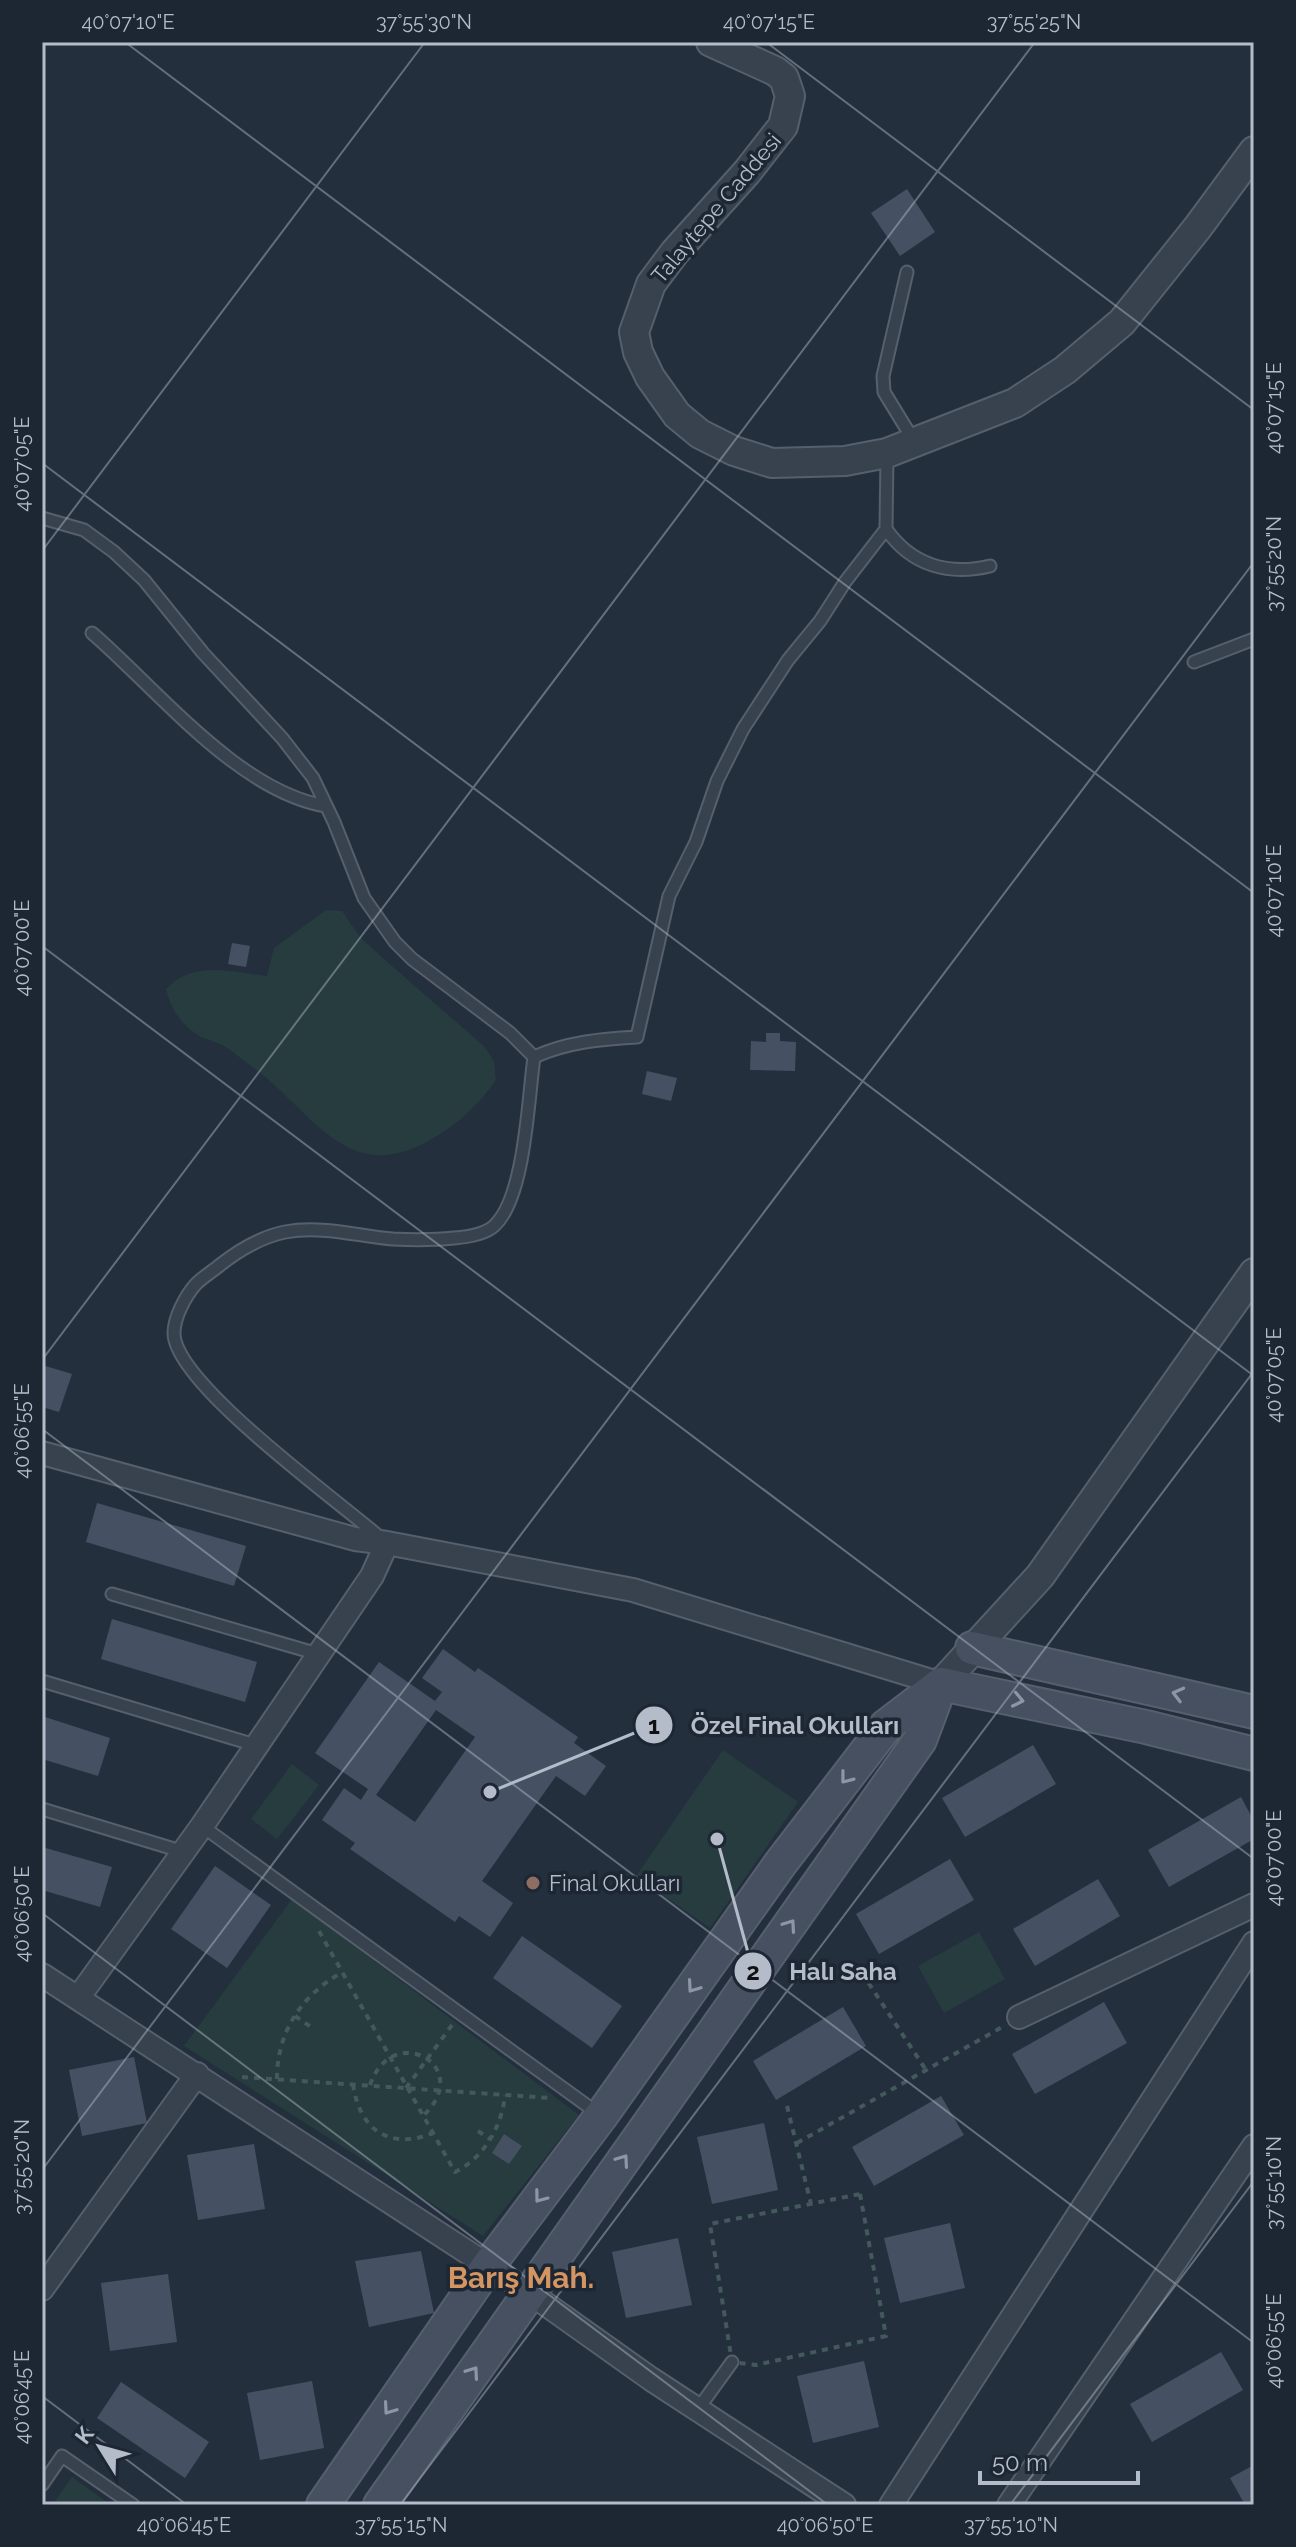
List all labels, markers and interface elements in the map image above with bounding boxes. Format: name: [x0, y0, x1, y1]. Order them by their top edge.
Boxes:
text: 40°07'10"E: [81, 10, 175, 34]
text: 37°55'30"N: [376, 10, 472, 34]
text: 40°07'15"E: [723, 10, 815, 34]
text: 37°55'25"N: [987, 10, 1081, 34]
street label: Talaytepe Caddesi: [646, 128, 786, 288]
text: 40°07'15"E: [1262, 362, 1286, 454]
text: 40°07'05"E: [10, 416, 34, 512]
text: 37°55'20"N: [1262, 516, 1286, 612]
text: 40°07'10"E: [1262, 844, 1286, 938]
text: 40°07'00"E: [10, 900, 34, 996]
text: 40°07'05"E: [1262, 1327, 1286, 1423]
text: 40°06'55"E: [10, 1383, 34, 1479]
one-way arrow: [1172, 1686, 1186, 1703]
one-way arrow: [1010, 1691, 1024, 1708]
callout: Özel Final Okulları: [634, 1701, 916, 1749]
text: 1: [648, 1711, 660, 1740]
text: Özel Final Okulları: [691, 1711, 899, 1740]
one-way arrow: [842, 1769, 856, 1783]
text: 40°07'00"E: [1262, 1810, 1286, 1906]
text: 40°06'50"E: [10, 1866, 34, 1962]
place label: Final Okulları: [549, 1870, 680, 1896]
marker: Final Okulları: [524, 1874, 542, 1892]
one-way arrow: [780, 1919, 795, 1933]
callout: Halı Saha: [733, 1947, 913, 1995]
text: 2: [746, 1957, 760, 1986]
text: Halı Saha: [789, 1957, 897, 1986]
one-way arrow: [688, 1979, 703, 1993]
text: 37°55'20"N: [10, 2119, 34, 2215]
text: 37°55'10"N: [1262, 2136, 1286, 2230]
one-way arrow: [613, 2154, 628, 2169]
one-way arrow: [535, 2189, 549, 2203]
district label: Barış Mah.: [448, 2260, 594, 2295]
text: 40°06'55"E: [1262, 2293, 1286, 2389]
text: 40°06'45"E: [10, 2350, 34, 2444]
one-way arrow: [463, 2367, 478, 2381]
one-way arrow: [384, 2401, 399, 2415]
north arrow: [60, 2407, 140, 2487]
text: K: [69, 2421, 99, 2449]
scale bar: [980, 2435, 1138, 2485]
text: 50 m: [992, 2448, 1048, 2477]
text: 40°06'45"E: [137, 2513, 231, 2537]
text: 37°55'15"N: [355, 2513, 447, 2537]
text: 40°06'50"E: [777, 2513, 873, 2537]
text: 37°55'10"N: [964, 2513, 1058, 2537]

